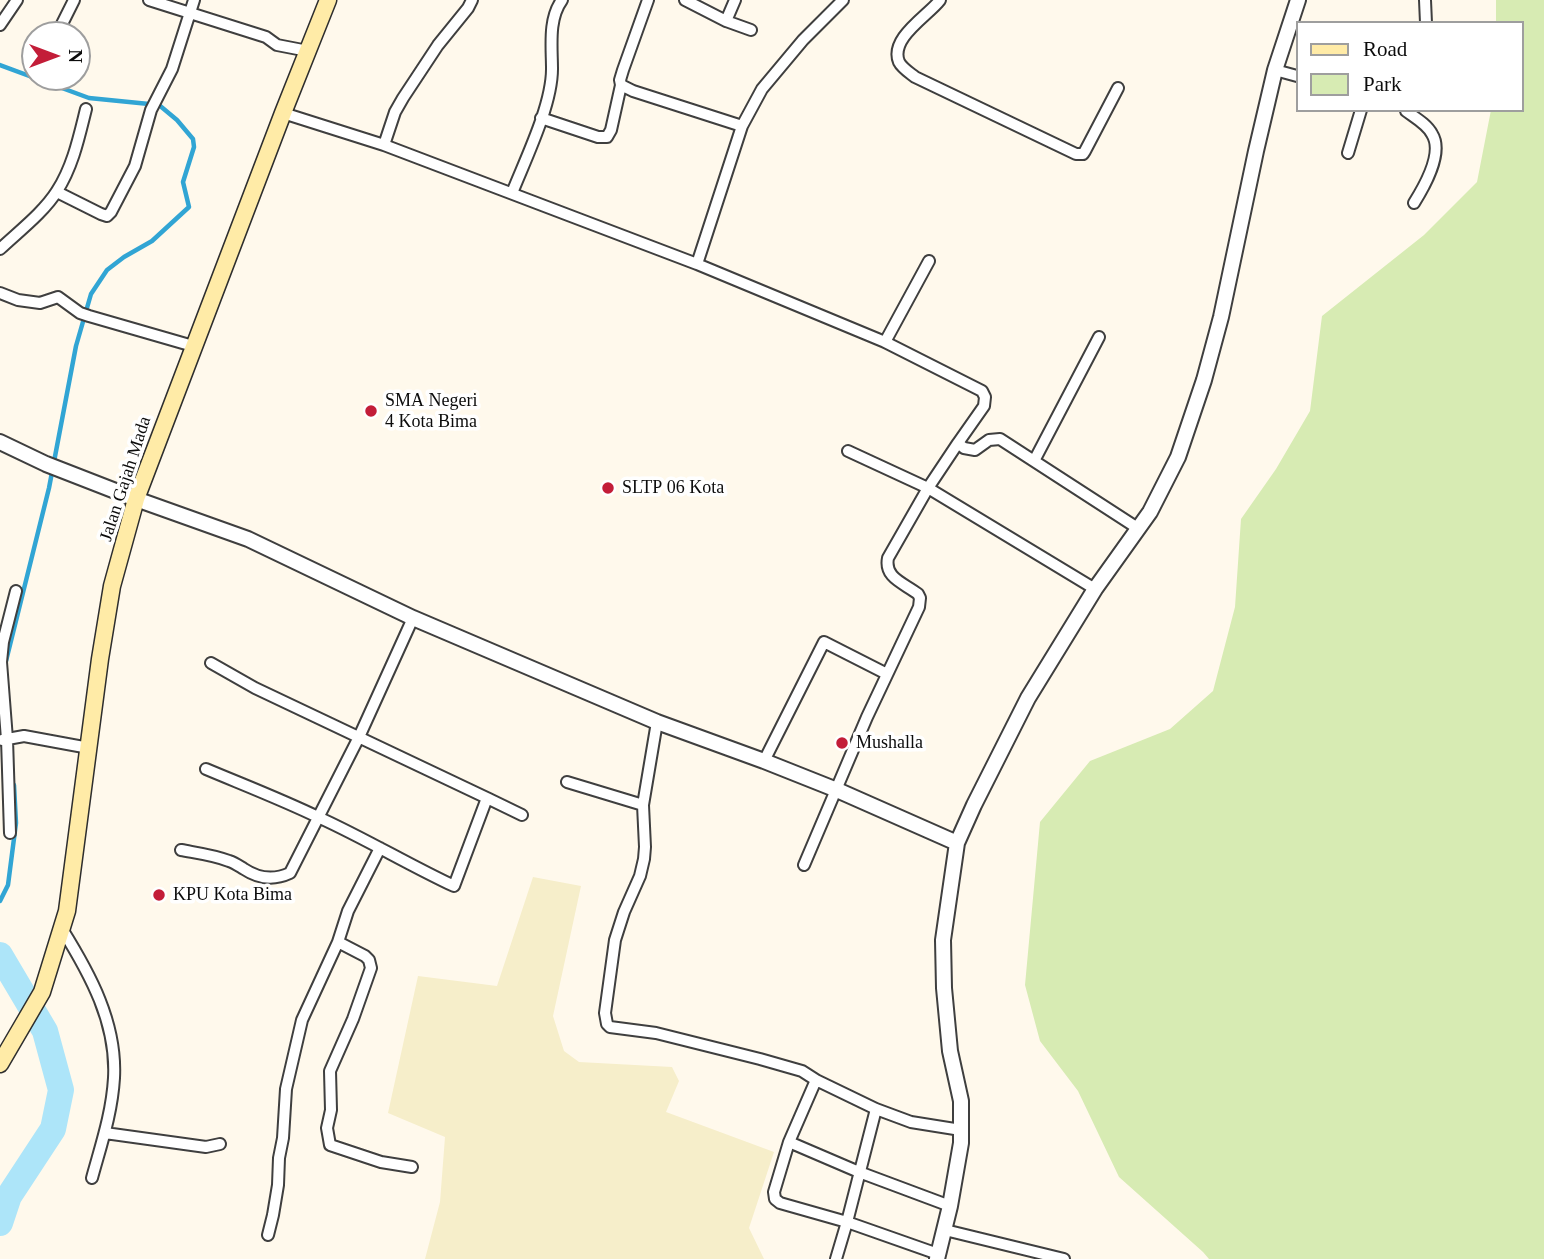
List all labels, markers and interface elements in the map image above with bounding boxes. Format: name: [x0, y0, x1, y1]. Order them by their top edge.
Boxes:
north arrow: [21, 21, 91, 91]
legend: [1296, 21, 1523, 112]
text: Road: [1363, 37, 1407, 61]
text: N: [65, 49, 86, 63]
text: Park: [1363, 72, 1402, 96]
place label: SMA Negeri 4 Kota Bima: [385, 390, 477, 432]
marker: SMA Negeri 4 Kota Bima: [363, 403, 379, 419]
street label: Jalan Gajah Mada: [96, 414, 156, 544]
place label: SLTP 06 Kota: [622, 477, 724, 499]
marker: SLTP 06 Kota: [600, 480, 616, 496]
place label: Mushalla: [856, 732, 923, 754]
marker: Mushalla: [834, 735, 850, 751]
place label: KPU Kota Bima: [173, 884, 292, 906]
marker: KPU Kota Bima: [151, 887, 167, 903]

